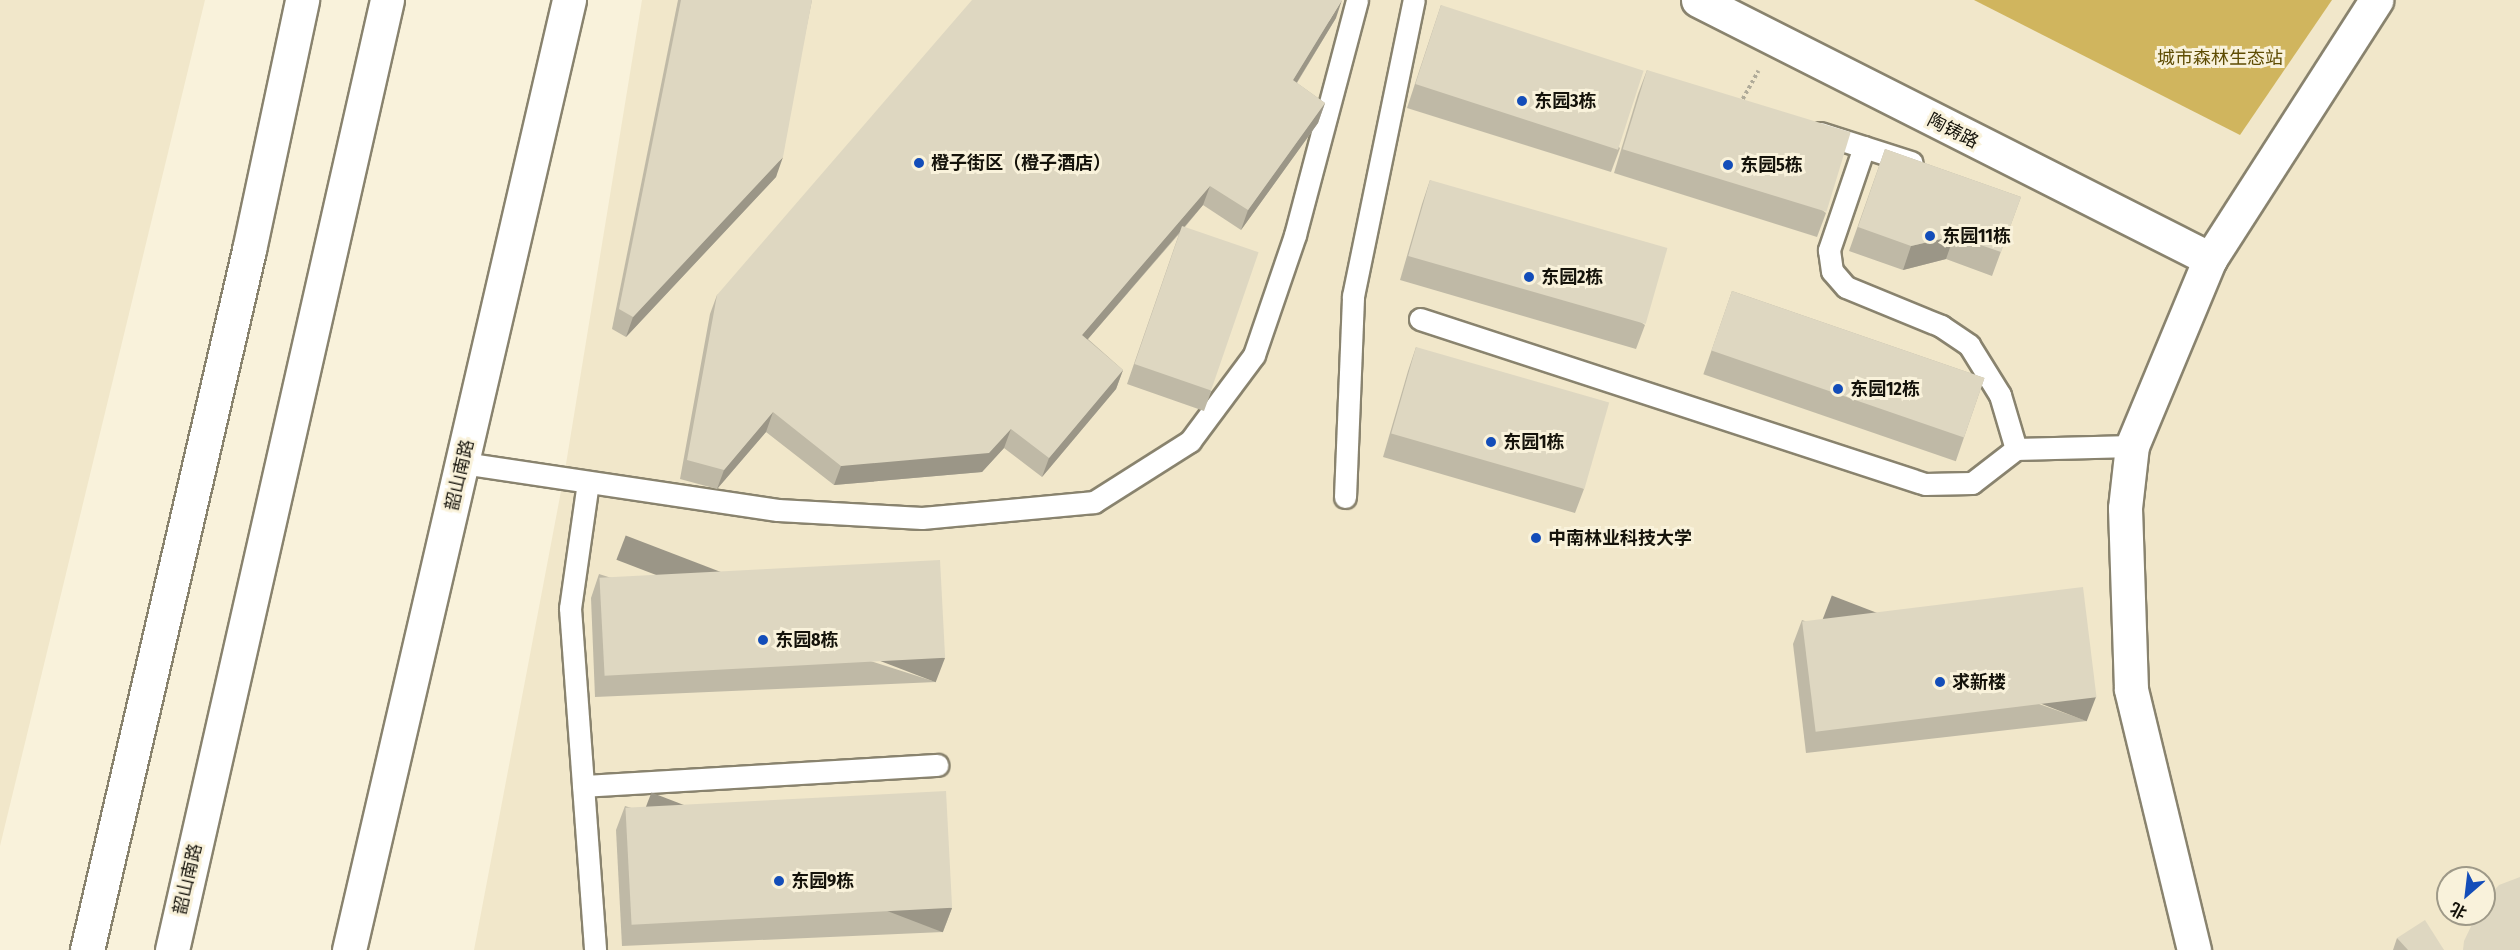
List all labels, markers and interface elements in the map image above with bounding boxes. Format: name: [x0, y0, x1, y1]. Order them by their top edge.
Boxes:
park label: 城市森林生态站: [2157, 47, 2283, 69]
place label: 东园3栋: [1534, 90, 1597, 112]
marker: 东园3栋: [1515, 94, 1529, 108]
street label: 陶铸路: [1924, 109, 1982, 153]
place label: 橙子街区（橙子酒店）: [931, 152, 1111, 174]
place label: 东园5栋: [1740, 154, 1803, 176]
marker: 橙子街区（橙子酒店）: [912, 156, 926, 170]
marker: 东园5栋: [1721, 158, 1735, 172]
place label: 东园11栋: [1942, 225, 2011, 247]
marker: 东园11栋: [1923, 229, 1937, 243]
place label: 东园2栋: [1541, 266, 1603, 288]
marker: 东园2栋: [1522, 270, 1536, 284]
place label: 东园12栋: [1850, 378, 1920, 400]
marker: 东园12栋: [1831, 382, 1845, 396]
place label: 东园1栋: [1503, 431, 1565, 453]
marker: 东园1栋: [1484, 435, 1498, 449]
street label: 韶山南路: [441, 437, 479, 513]
place label: 中南林业科技大学: [1548, 527, 1692, 549]
marker: 中南林业科技大学: [1529, 531, 1543, 545]
place label: 东园8栋: [775, 629, 839, 651]
marker: 东园8栋: [756, 633, 770, 647]
place label: 求新楼: [1952, 671, 2006, 693]
marker: 求新楼: [1933, 675, 1947, 689]
street label: 韶山南路: [169, 841, 207, 917]
north arrow: [2436, 866, 2496, 926]
place label: 东园9栋: [791, 870, 854, 892]
marker: 东园9栋: [772, 874, 786, 888]
text: 北: [2447, 898, 2470, 923]

